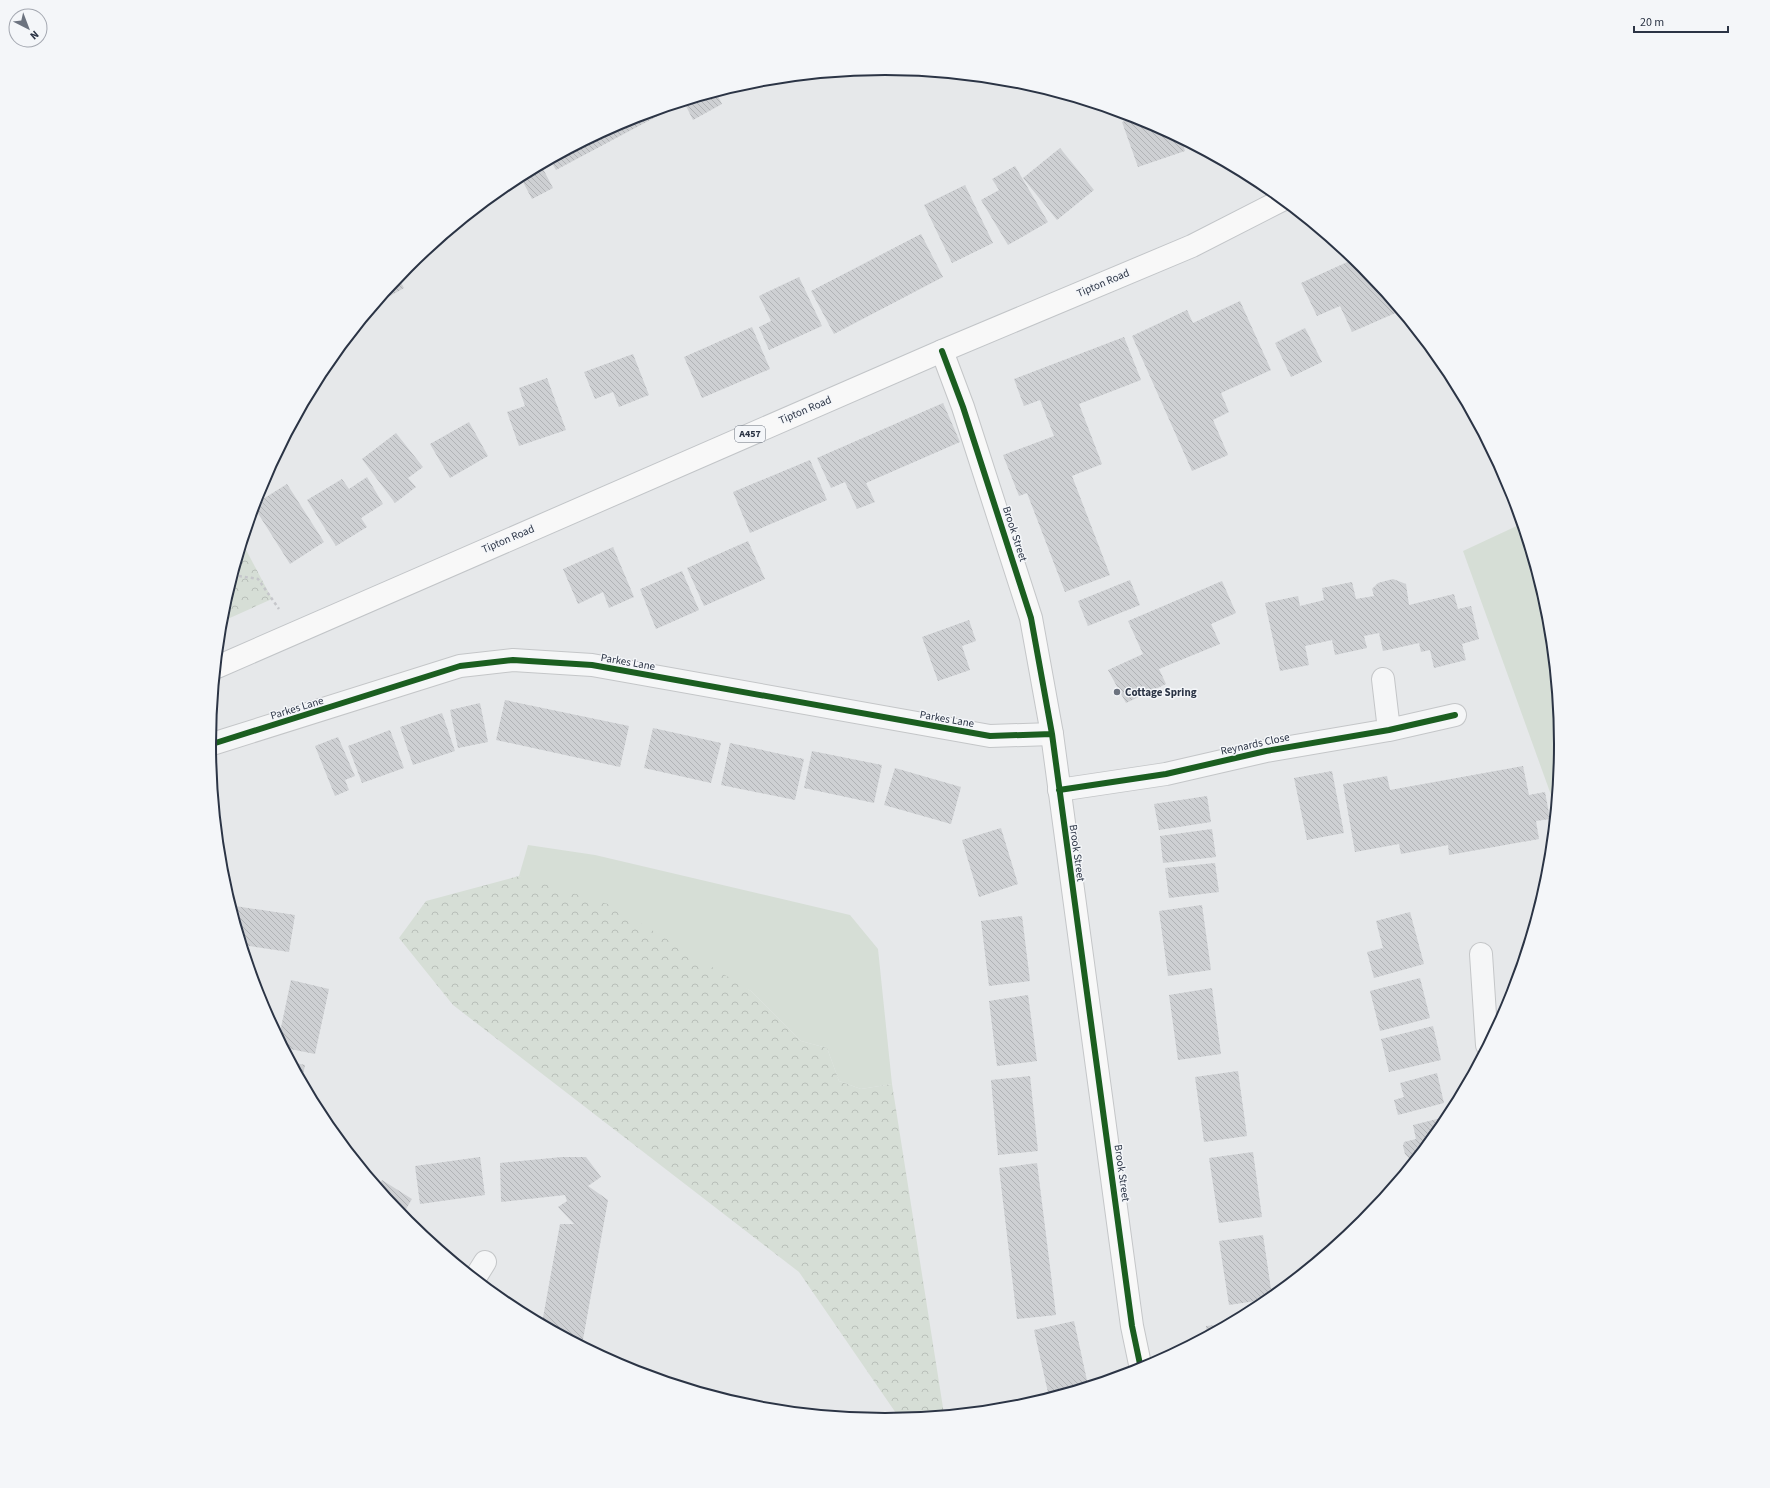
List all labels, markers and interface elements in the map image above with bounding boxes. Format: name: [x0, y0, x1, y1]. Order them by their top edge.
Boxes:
north arrow: [8, 8, 48, 48]
scale bar: [1634, 8, 1728, 34]
text: 20 m: [1640, 14, 1664, 31]
text: N: [27, 27, 42, 43]
street label: Tipton Road: [1074, 265, 1132, 301]
street label: Tipton Road: [776, 392, 834, 428]
road number: A457: [735, 426, 765, 442]
street label: Brook Street: [999, 504, 1031, 564]
street label: Tipton Road: [479, 521, 537, 557]
street label: Parkes Lane: [600, 650, 657, 674]
place label: Cottage Spring: [1125, 685, 1197, 700]
marker: Cottage Spring: [1112, 687, 1122, 697]
street label: Parkes Lane: [269, 693, 326, 723]
street label: Parkes Lane: [919, 707, 976, 731]
street label: Reynards Close: [1219, 729, 1291, 759]
street label: Brook Street: [1066, 824, 1088, 883]
street label: Brook Street: [1111, 1144, 1133, 1203]

